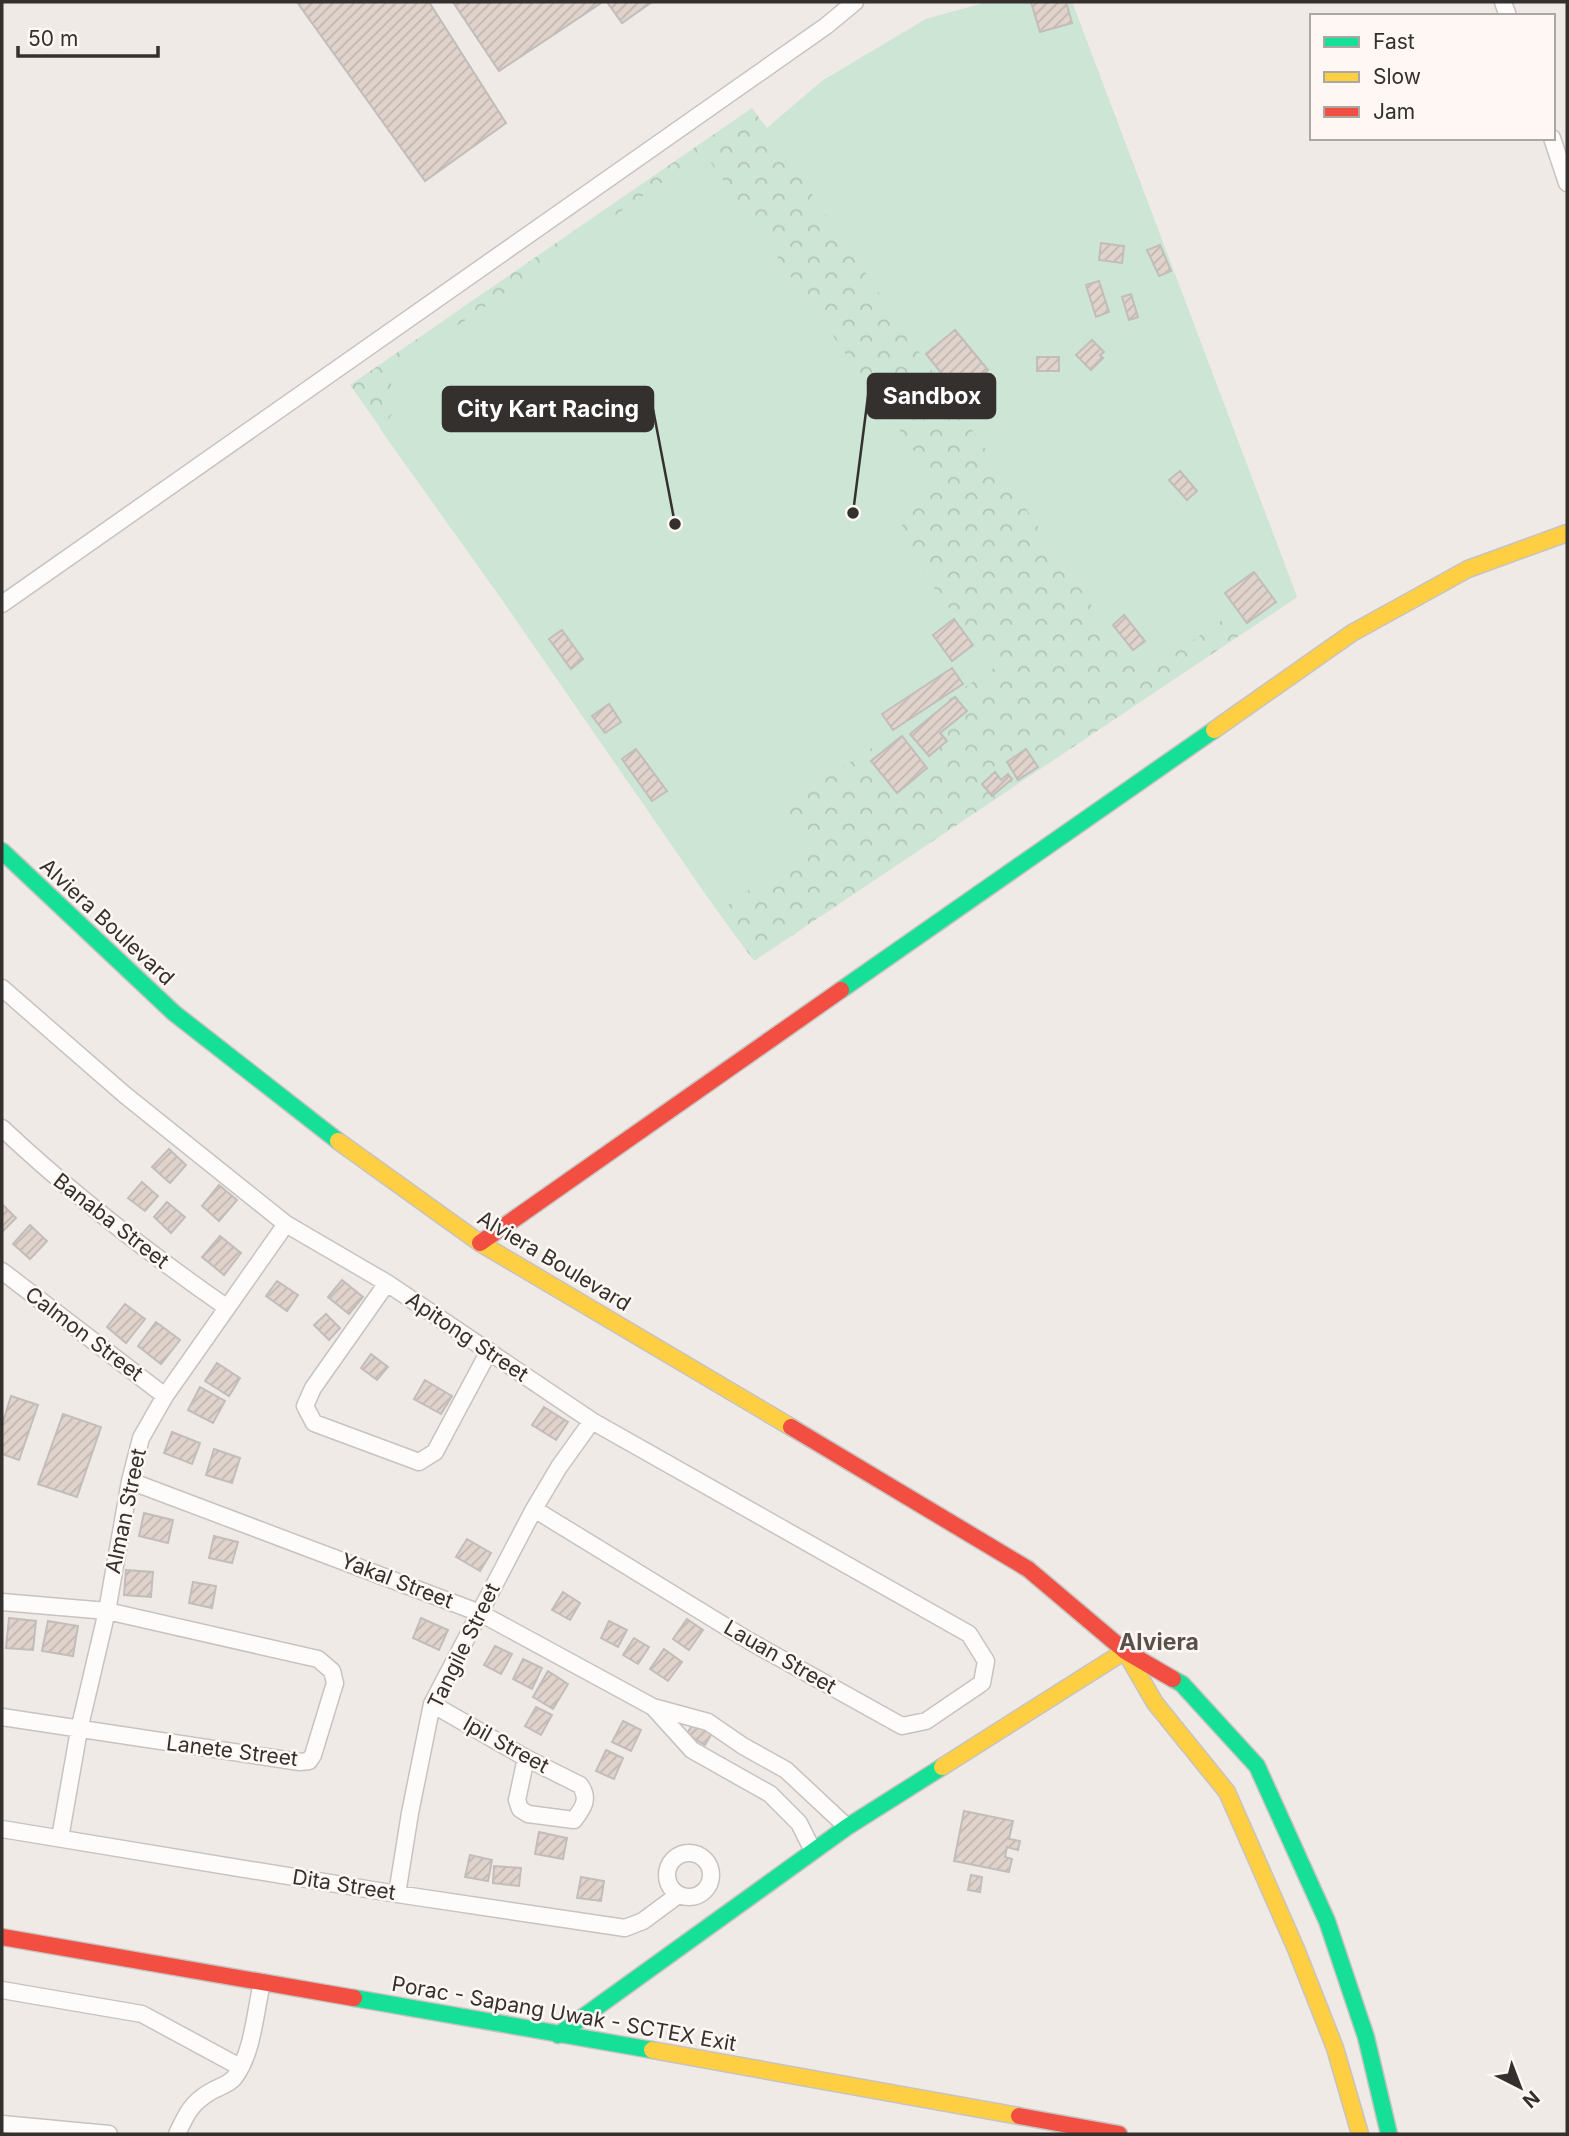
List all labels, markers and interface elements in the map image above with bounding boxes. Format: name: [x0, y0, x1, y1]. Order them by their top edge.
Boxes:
scale bar: [18, 14, 158, 58]
legend: [1310, 14, 1555, 140]
text: 50 m: [28, 26, 78, 51]
text: Fast: [1373, 29, 1415, 54]
text: Slow: [1373, 64, 1421, 89]
text: Jam: [1373, 99, 1415, 124]
callout: Sandbox: [868, 374, 995, 418]
text: Sandbox: [883, 382, 981, 410]
callout: City Kart Racing: [443, 387, 653, 431]
text: City Kart Racing: [457, 395, 639, 423]
street label: Alviera Boulevard: [35, 853, 179, 990]
street label: Banaba Street: [49, 1168, 174, 1274]
street label: Alviera Boulevard: [473, 1205, 635, 1316]
street label: Calmon Street: [21, 1281, 148, 1386]
street label: Apitong Street: [401, 1286, 533, 1387]
street label: Alman Street: [100, 1446, 151, 1576]
street label: Yakal Street: [338, 1548, 457, 1613]
street label: Tangile Street: [422, 1579, 505, 1713]
street label: Lauan Street: [720, 1614, 841, 1699]
district label: Alviera: [1119, 1628, 1199, 1656]
street label: Ipil Street: [459, 1711, 553, 1778]
street label: Lanete Street: [165, 1730, 299, 1771]
street label: Dita Street: [291, 1864, 398, 1905]
street label: Porac - Sapang Uwak - SCTEX Exit: [390, 1971, 738, 2056]
north arrow: [1485, 2052, 1555, 2122]
text: N: [1518, 2086, 1544, 2113]

